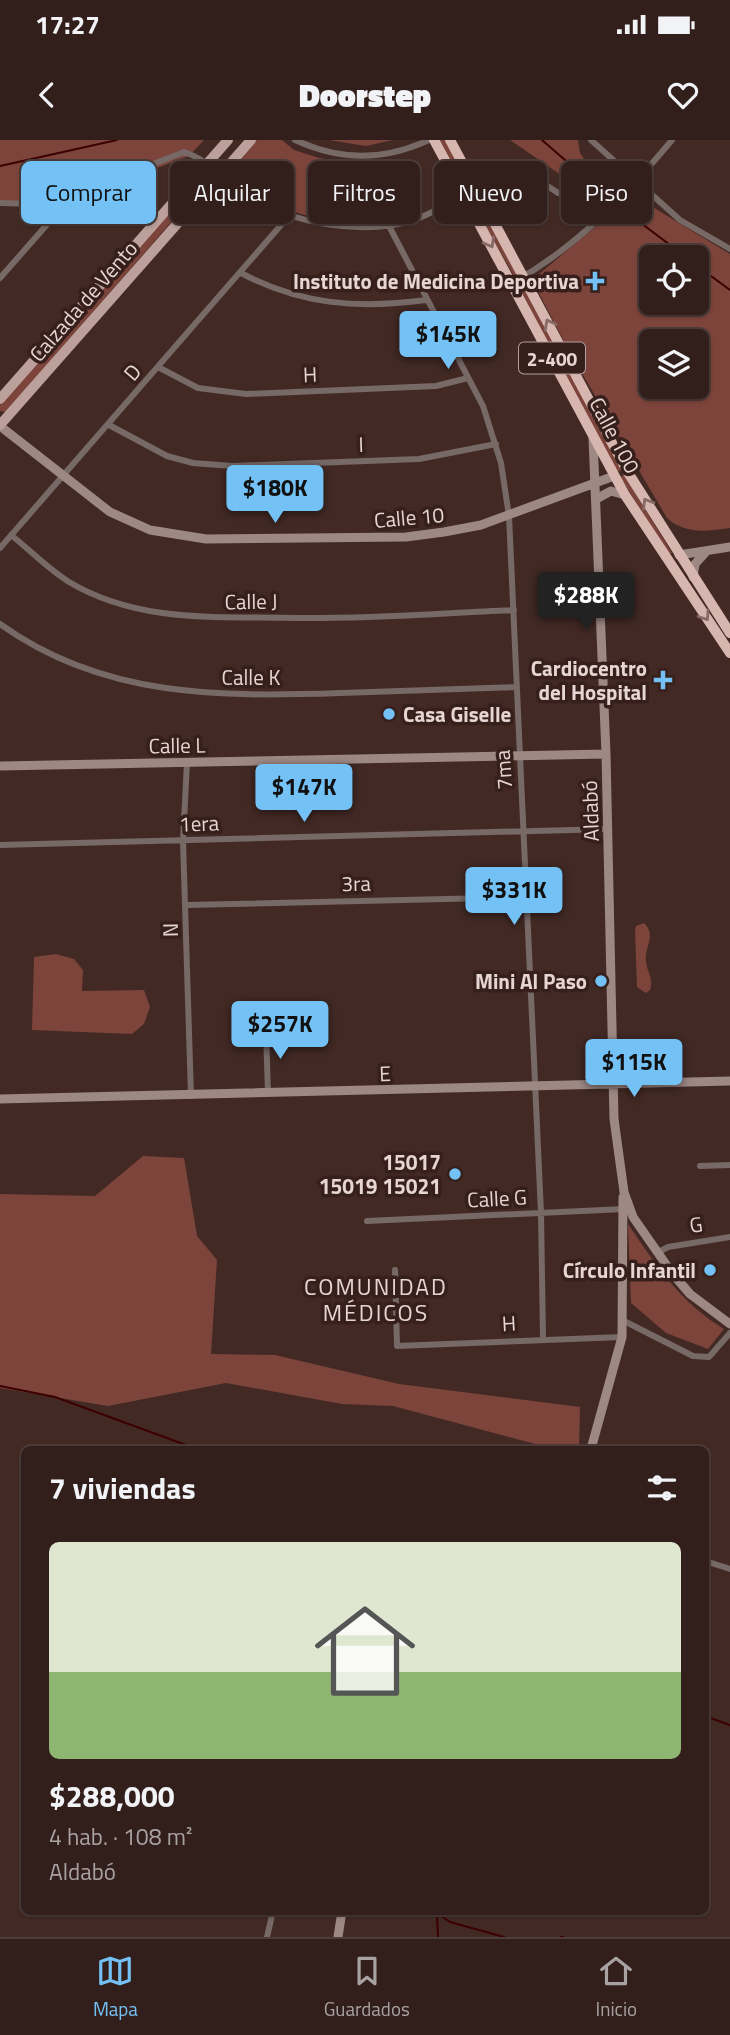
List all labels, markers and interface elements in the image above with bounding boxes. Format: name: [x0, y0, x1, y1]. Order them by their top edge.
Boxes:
text: 17:27: [35, 5, 100, 44]
text: Doorstep: [299, 71, 431, 119]
icon: back: [28, 76, 66, 114]
icon: heart: [664, 76, 702, 114]
chip: Comprar: [21, 161, 156, 224]
chip: Alquilar: [170, 161, 294, 224]
chip: Filtros: [308, 161, 420, 224]
chip: Nuevo: [434, 161, 547, 224]
chip: Piso: [561, 161, 652, 224]
street label: Calzada de Vento: [21, 233, 145, 369]
one-way arrow: [482, 235, 495, 248]
map controls: [639, 245, 709, 399]
button: locate: [639, 245, 709, 315]
place label: Instituto de Medicina Deportiva: [293, 265, 579, 297]
marker: Instituto de Medicina Deportiva: [585, 271, 605, 291]
pin: $145K: [399, 312, 497, 371]
text: $145K: [415, 316, 481, 351]
one-way arrow: [544, 319, 558, 331]
button: layers: [639, 329, 709, 399]
road number: 2-400: [519, 342, 585, 373]
street label: D: [115, 357, 149, 387]
street label: H: [302, 358, 318, 390]
street label: Calle 100: [582, 391, 648, 479]
street label: I: [358, 428, 364, 460]
pin: $180K: [226, 466, 324, 525]
text: $180K: [242, 470, 308, 505]
street label: Calle 10: [373, 498, 445, 536]
one-way arrow: [642, 498, 655, 511]
pin: $288K: [537, 573, 635, 632]
text: $288K: [553, 577, 619, 612]
street label: Calle J: [224, 585, 278, 617]
one-way arrow: [697, 609, 710, 622]
place label: Cardiocentro del Hospital: [531, 652, 647, 708]
street label: Calle K: [222, 661, 280, 693]
marker: Cardiocentro del Hospital: [653, 670, 673, 690]
place label: Casa Giselle: [403, 698, 511, 730]
marker: Casa Giselle: [381, 706, 397, 722]
street label: Calle L: [148, 729, 206, 761]
street label: 7ma: [486, 749, 520, 791]
pin: $147K: [255, 764, 353, 824]
text: $147K: [271, 769, 337, 804]
street label: Aldabó: [573, 780, 607, 842]
street label: 1era: [178, 806, 220, 840]
street label: 3ra: [341, 867, 372, 899]
pin: $331K: [465, 868, 563, 927]
text: $331K: [481, 872, 547, 907]
street label: N: [154, 923, 186, 937]
place label: Mini Al Paso: [475, 965, 587, 997]
marker: Mini Al Paso: [593, 973, 609, 989]
pin: $257K: [231, 1002, 329, 1061]
text: $257K: [247, 1006, 313, 1041]
pin: $115K: [585, 1040, 683, 1099]
text: $115K: [601, 1044, 667, 1079]
street label: E: [379, 1057, 391, 1089]
place label: 15017 15019 15021: [319, 1146, 441, 1202]
marker: 15017 15019 15021: [447, 1166, 463, 1182]
street label: Calle G: [466, 1180, 528, 1216]
street label: G: [687, 1207, 705, 1241]
place label: Círculo Infantil: [563, 1254, 696, 1286]
marker: Círculo Infantil: [702, 1262, 718, 1278]
district label: COMUNIDAD MÉDICOS: [304, 1269, 448, 1330]
street label: H: [501, 1307, 517, 1339]
text: 7 viviendas: [49, 1465, 196, 1511]
icon: filters: [643, 1469, 681, 1507]
icon: home: [302, 1588, 428, 1714]
text: $288,000: [49, 1773, 175, 1819]
text: 4 hab. · 108 m²: [49, 1819, 192, 1854]
text: Aldabó: [49, 1854, 116, 1889]
tab: Mapa: [93, 1952, 138, 2023]
tab: Guardados: [324, 1952, 410, 2023]
tab: Inicio: [596, 1952, 637, 2023]

